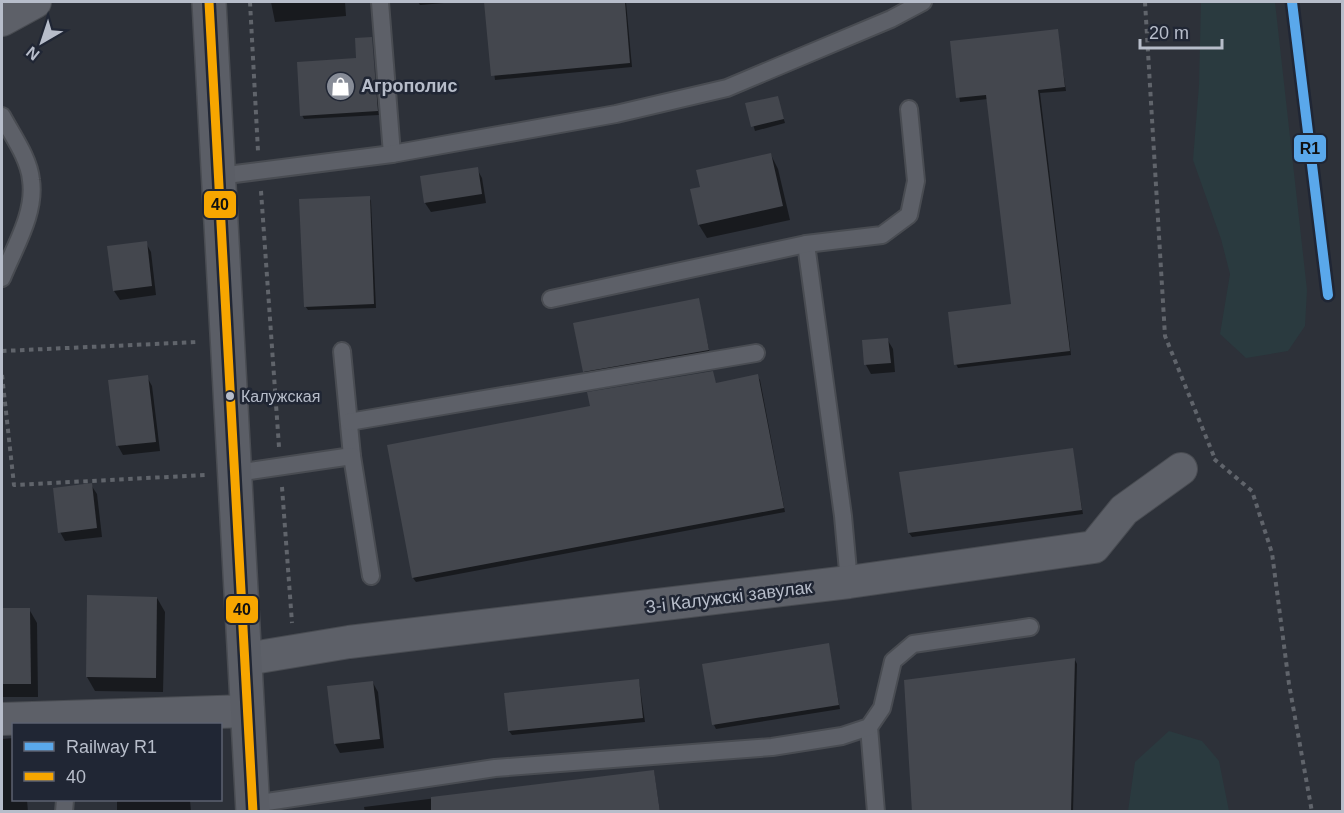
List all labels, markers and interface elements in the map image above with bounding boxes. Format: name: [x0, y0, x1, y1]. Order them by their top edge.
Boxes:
north arrow: [12, 12, 72, 72]
scale bar: [1140, 12, 1222, 50]
text: 20 m: [1149, 23, 1189, 43]
text: N: [23, 43, 43, 64]
shop icon: Агрополис: [324, 70, 356, 102]
place label: Агрополис: [361, 76, 457, 96]
line badge: R1: [1293, 134, 1327, 163]
text: R1: [1300, 140, 1320, 157]
line badge: 40: [203, 190, 237, 219]
text: 40: [211, 196, 229, 213]
place label: Калужская: [241, 388, 320, 405]
marker: Калужская: [224, 390, 236, 402]
street label: 3-і Калужскі завулак: [645, 577, 813, 617]
line badge: 40: [225, 595, 259, 624]
text: 40: [233, 601, 251, 618]
legend: [12, 723, 222, 801]
text: Railway R1: [66, 737, 157, 757]
text: 40: [66, 767, 86, 787]

